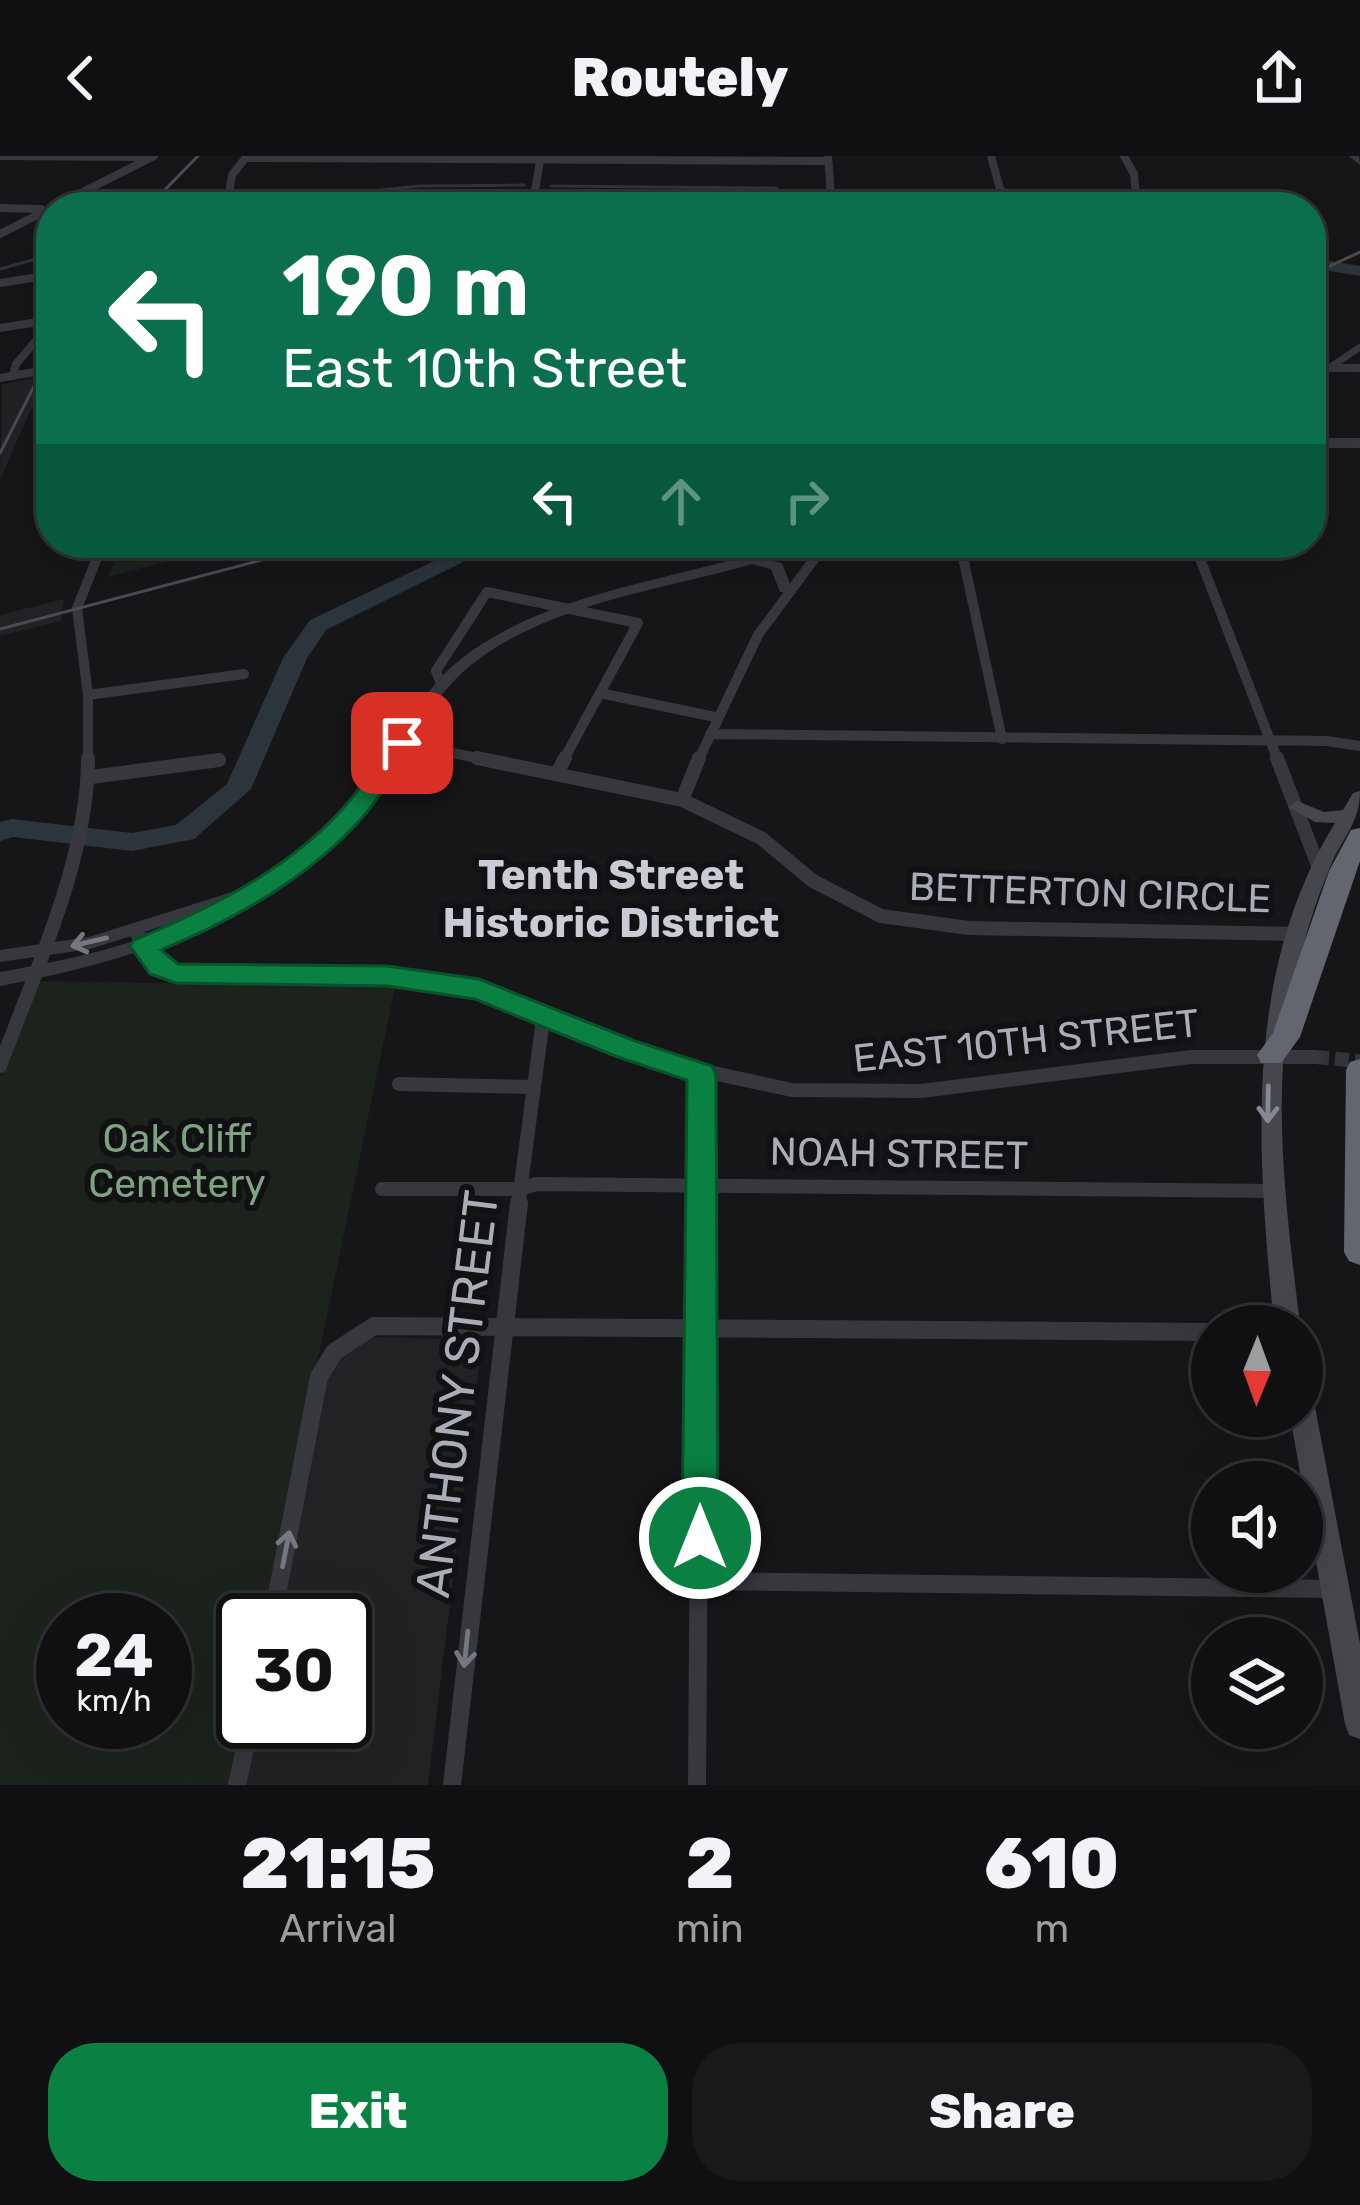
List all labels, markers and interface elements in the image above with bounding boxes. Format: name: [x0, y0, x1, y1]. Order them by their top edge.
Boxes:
icon: back: [48, 45, 114, 111]
icon: share: [1246, 45, 1312, 111]
text: Routely: [572, 46, 788, 110]
text: 190 m: [282, 236, 530, 336]
icon: left: [84, 240, 240, 396]
text: East 10th Street: [282, 337, 687, 401]
icon: left: [522, 468, 588, 534]
icon: ahead: [648, 468, 714, 534]
icon: right: [774, 468, 840, 534]
pin: [351, 692, 453, 794]
icon: arrive: [369, 710, 435, 776]
district label: Tenth Street Historic District: [443, 850, 779, 948]
street label: BETTERTON CIRCLE: [908, 864, 1272, 922]
one-way arrow: [71, 932, 109, 955]
street label: EAST 10TH STREET: [851, 1000, 1201, 1082]
one-way arrow: [1257, 1084, 1280, 1123]
park label: Oak Cliff Cemetery: [88, 1116, 266, 1207]
street label: NOAH STREET: [769, 1129, 1029, 1179]
street label: ANTHONY STREET: [404, 1187, 510, 1601]
north arrow: [1191, 1305, 1323, 1437]
map controls: [1191, 1305, 1323, 1749]
button: sound: [1191, 1461, 1323, 1593]
position arrow: [637, 1475, 763, 1601]
one-way arrow: [276, 1530, 298, 1569]
speed limit sign: 30: [216, 1593, 372, 1749]
button: layers: [1191, 1617, 1323, 1749]
text: 24: [74, 1620, 154, 1691]
one-way arrow: [454, 1629, 477, 1668]
text: km/h: [77, 1683, 151, 1719]
text: 21:15: [241, 1821, 435, 1906]
text: 2: [685, 1821, 734, 1906]
text: 610: [984, 1821, 1119, 1906]
text: Arrival: [279, 1906, 397, 1952]
text: min: [676, 1906, 744, 1952]
text: m: [1035, 1906, 1069, 1952]
button: Exit: [48, 2043, 668, 2181]
button: Share: [692, 2043, 1312, 2181]

